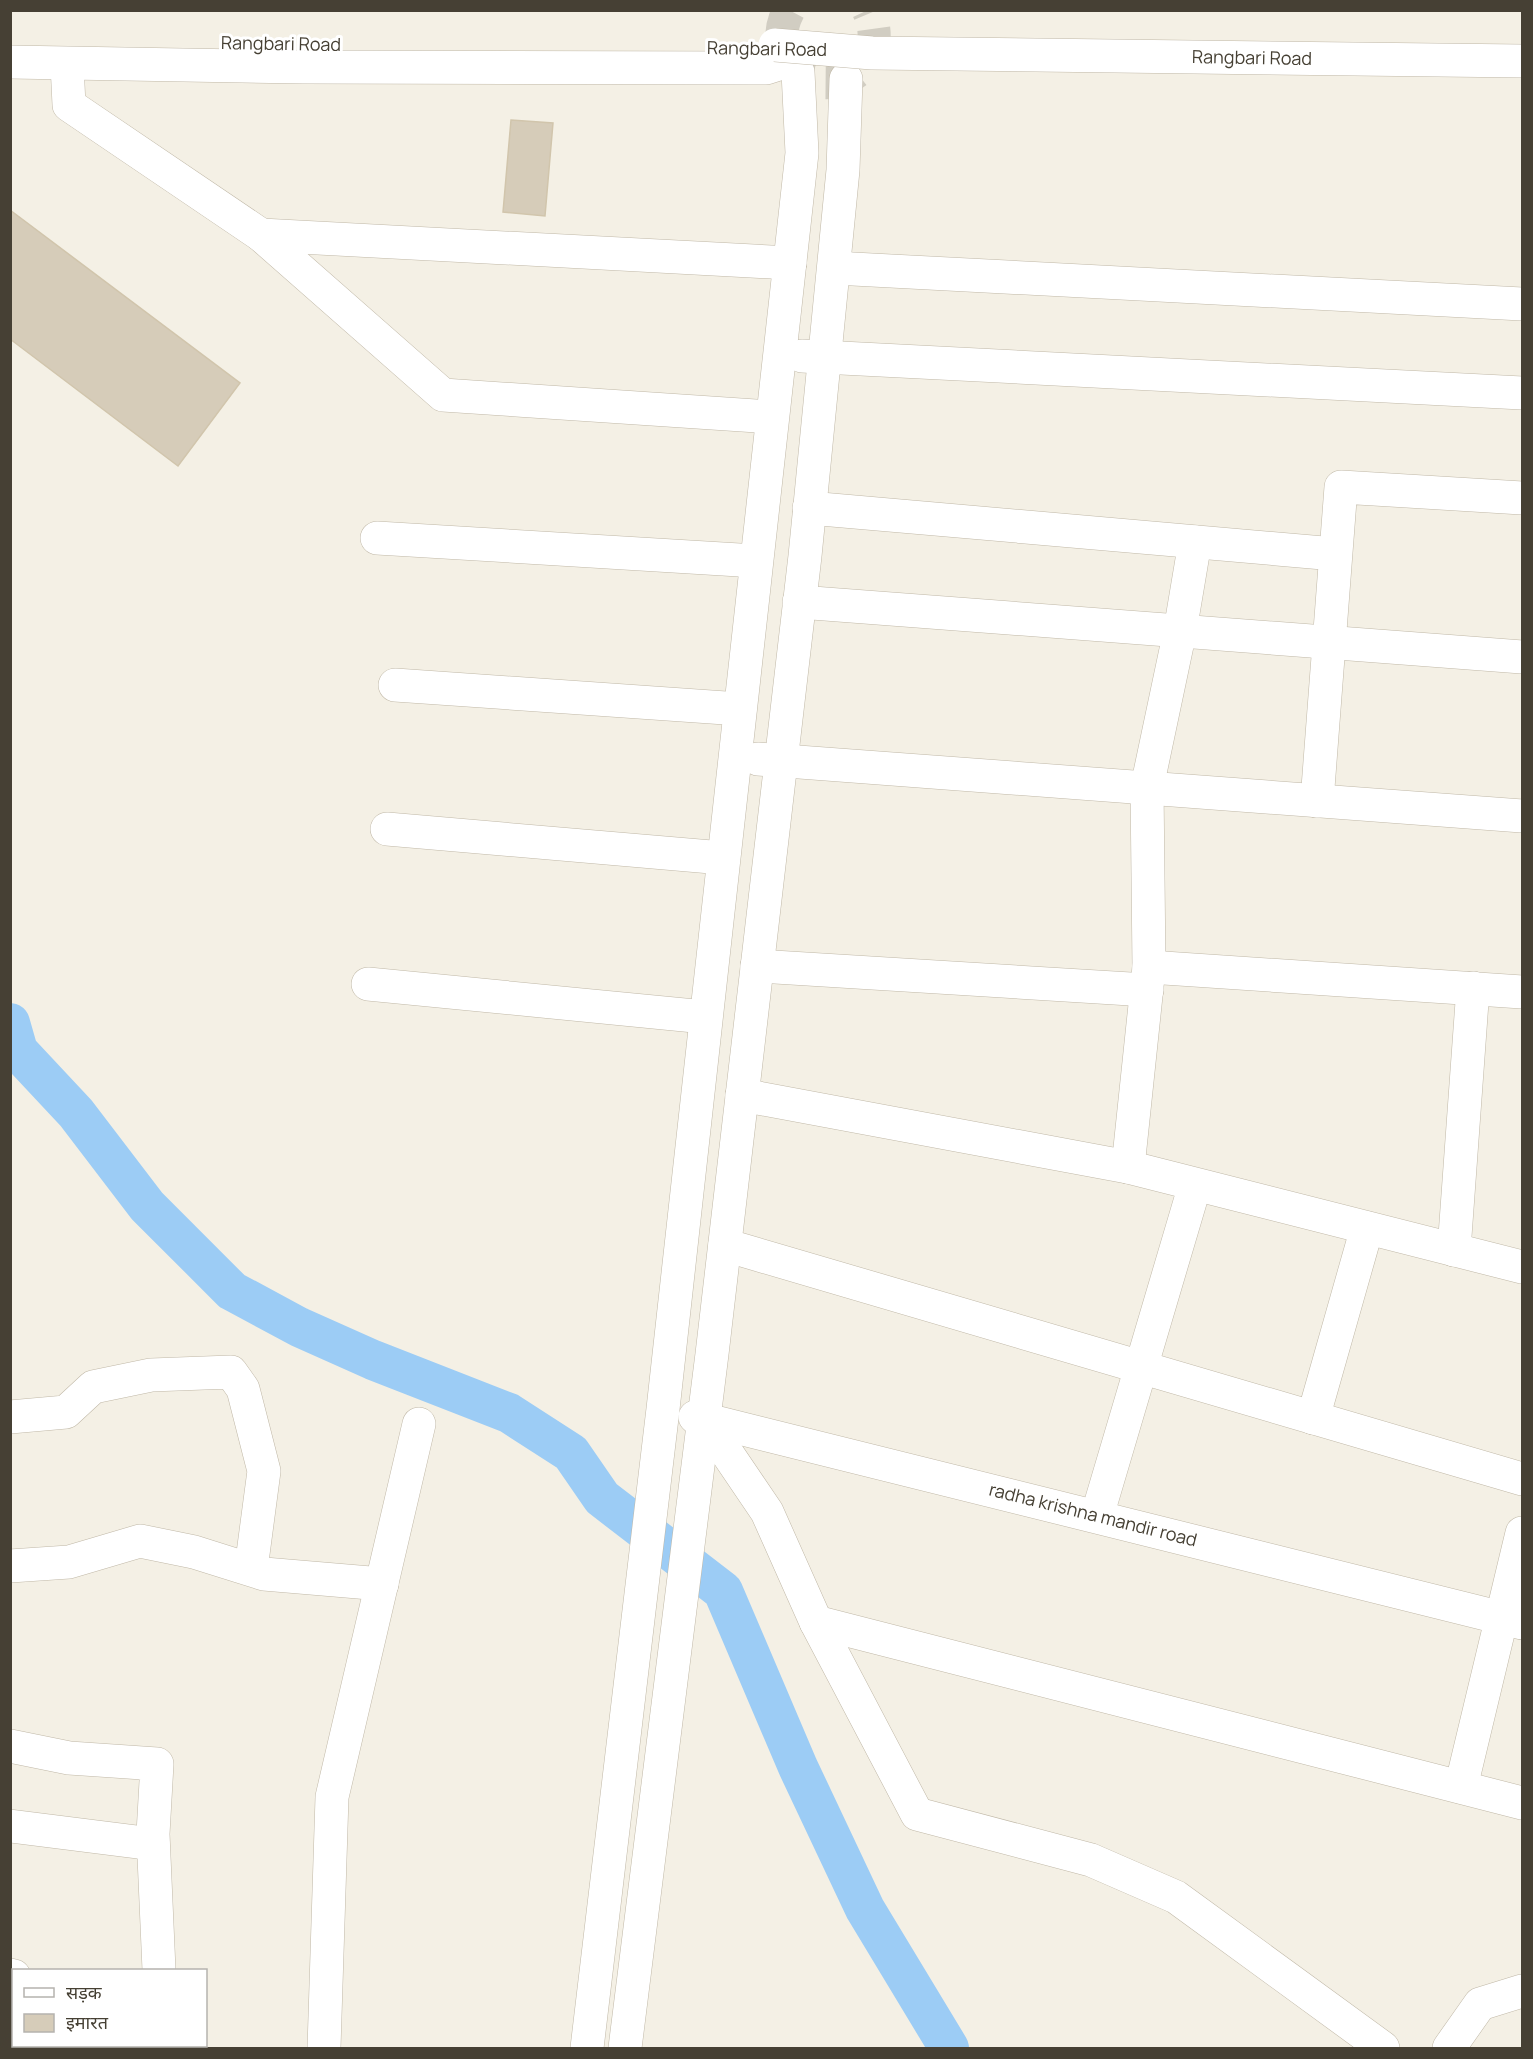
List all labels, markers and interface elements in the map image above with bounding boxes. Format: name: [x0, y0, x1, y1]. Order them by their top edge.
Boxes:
street label: Rangbari Road: [221, 30, 341, 56]
street label: Rangbari Road: [707, 35, 827, 61]
street label: Rangbari Road: [1192, 44, 1312, 70]
street label: radha krishna mandir road: [987, 1477, 1200, 1552]
legend: [12, 1969, 207, 2047]
text: सड़क: [66, 1980, 103, 2004]
text: इमारत: [66, 2010, 109, 2034]

